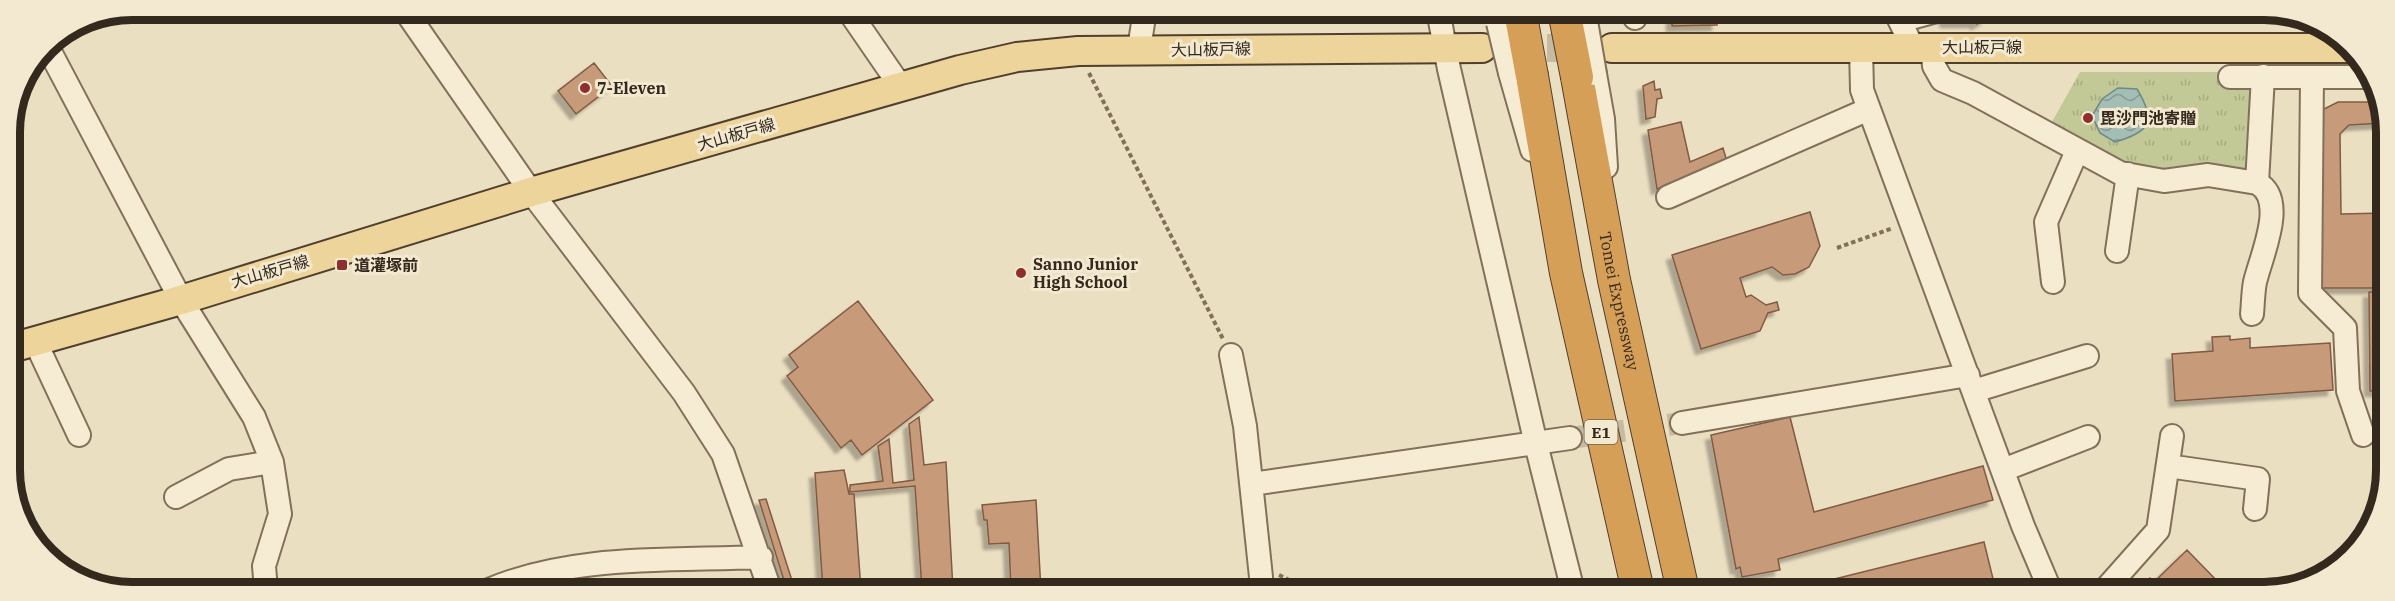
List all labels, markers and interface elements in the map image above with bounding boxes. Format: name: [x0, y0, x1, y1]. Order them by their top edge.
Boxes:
street label: 大山板戸線: [1942, 37, 2022, 57]
street label: 大山板戸線: [1171, 38, 1251, 60]
place label: 7-Eleven: [597, 78, 666, 98]
marker: 7-Eleven: [578, 81, 592, 95]
place label: 毘沙門池寄贈: [2100, 108, 2196, 128]
marker: 毘沙門池寄贈: [2081, 111, 2095, 125]
street label: 大山板戸線: [695, 113, 777, 155]
street label: Tomei Expressway: [1595, 230, 1644, 373]
street label: 大山板戸線: [229, 250, 311, 292]
place label: Sanno Junior High School: [1033, 254, 1138, 292]
place label: 道灌塚前: [354, 255, 418, 275]
marker: 道灌塚前: [335, 258, 349, 272]
marker: Sanno Junior High School: [1014, 266, 1028, 280]
road number: E1: [1584, 420, 1618, 444]

